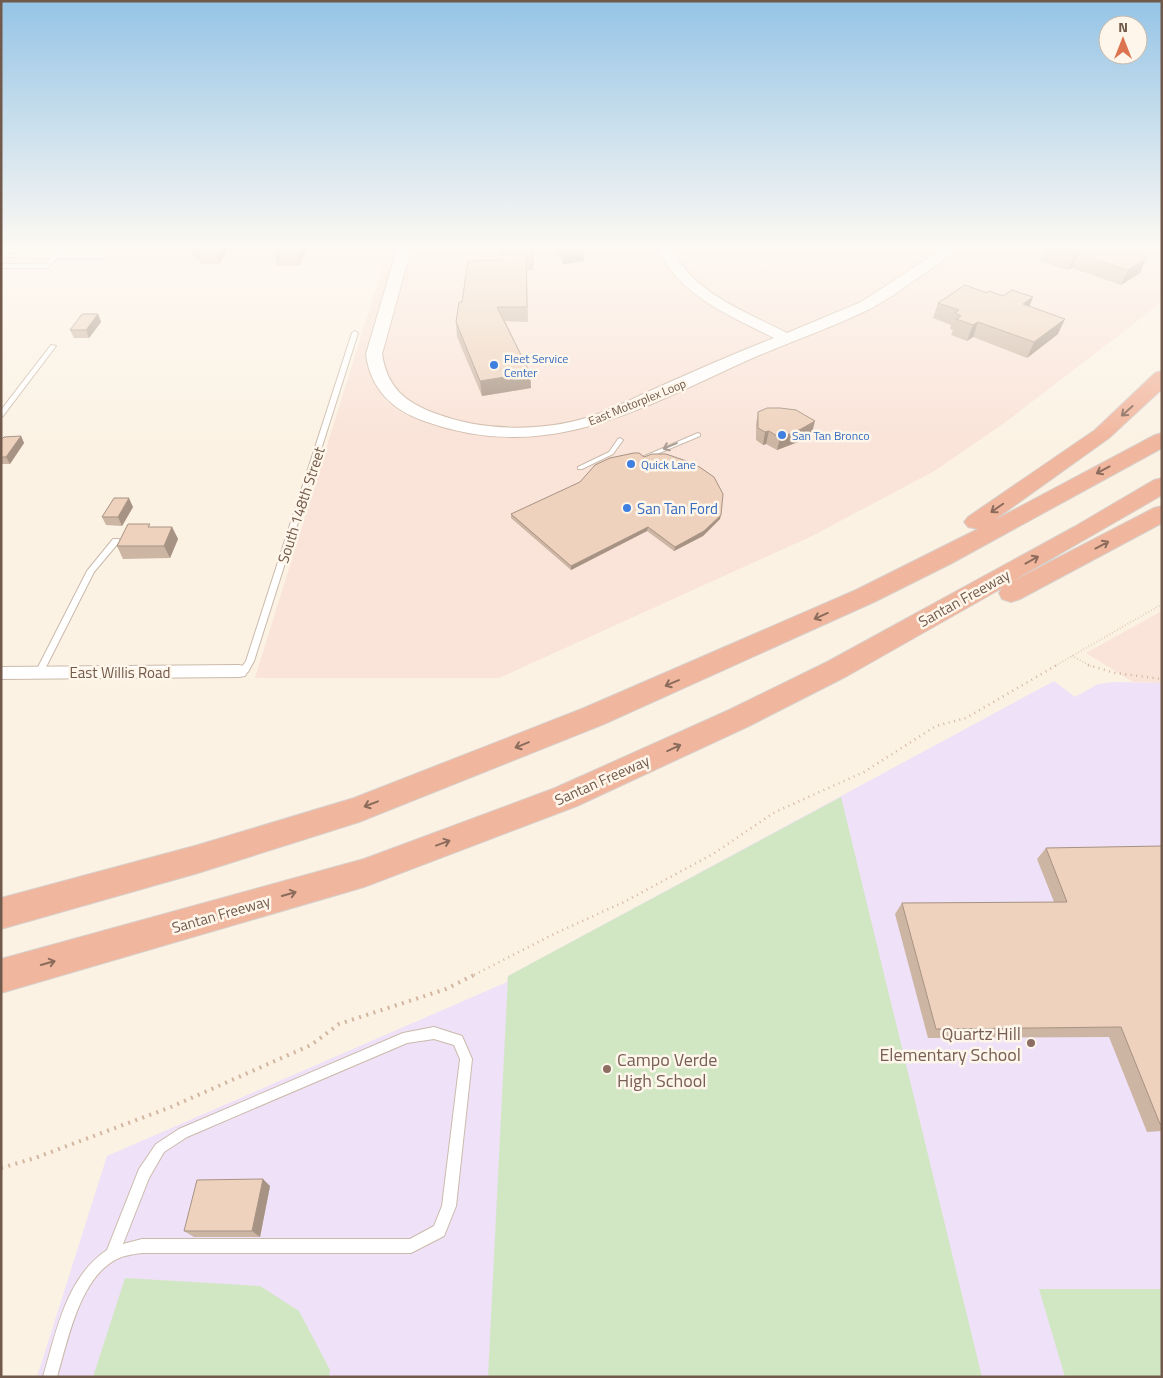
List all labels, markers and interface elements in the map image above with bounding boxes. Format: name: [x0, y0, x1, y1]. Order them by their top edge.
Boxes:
north arrow: [1098, 15, 1148, 65]
text: N: [1118, 16, 1128, 37]
place label: Fleet Service Center: [504, 349, 568, 382]
marker: Fleet Service Center: [488, 359, 500, 371]
street label: East Motorplex Loop: [585, 374, 689, 430]
one-way arrow: [1121, 406, 1134, 417]
place label: San Tan Bronco: [792, 426, 870, 445]
marker: San Tan Bronco: [776, 429, 788, 441]
street label: South 148th Street: [271, 443, 331, 566]
one-way arrow: [663, 443, 678, 452]
place label: Quick Lane: [641, 455, 696, 474]
marker: Quick Lane: [625, 458, 637, 470]
one-way arrow: [1096, 465, 1111, 475]
place label: San Tan Ford: [637, 497, 718, 520]
marker: San Tan Ford: [621, 502, 633, 514]
one-way arrow: [990, 503, 1004, 513]
one-way arrow: [1094, 540, 1109, 549]
one-way arrow: [1024, 555, 1039, 564]
street label: Santan Freeway: [914, 563, 1014, 633]
one-way arrow: [814, 612, 829, 622]
street label: East Willis Road: [70, 661, 170, 684]
one-way arrow: [665, 678, 680, 688]
one-way arrow: [515, 742, 530, 751]
one-way arrow: [666, 743, 681, 752]
street label: Santan Freeway: [551, 749, 653, 811]
one-way arrow: [364, 800, 379, 809]
one-way arrow: [435, 838, 450, 847]
street label: Santan Freeway: [169, 889, 273, 939]
one-way arrow: [280, 889, 296, 899]
one-way arrow: [40, 958, 56, 967]
place label: Quartz Hill Elementary School: [879, 1020, 1021, 1068]
marker: Quartz Hill Elementary School: [1025, 1037, 1037, 1049]
place label: Campo Verde High School: [617, 1046, 717, 1094]
marker: Campo Verde High School: [601, 1063, 613, 1075]

